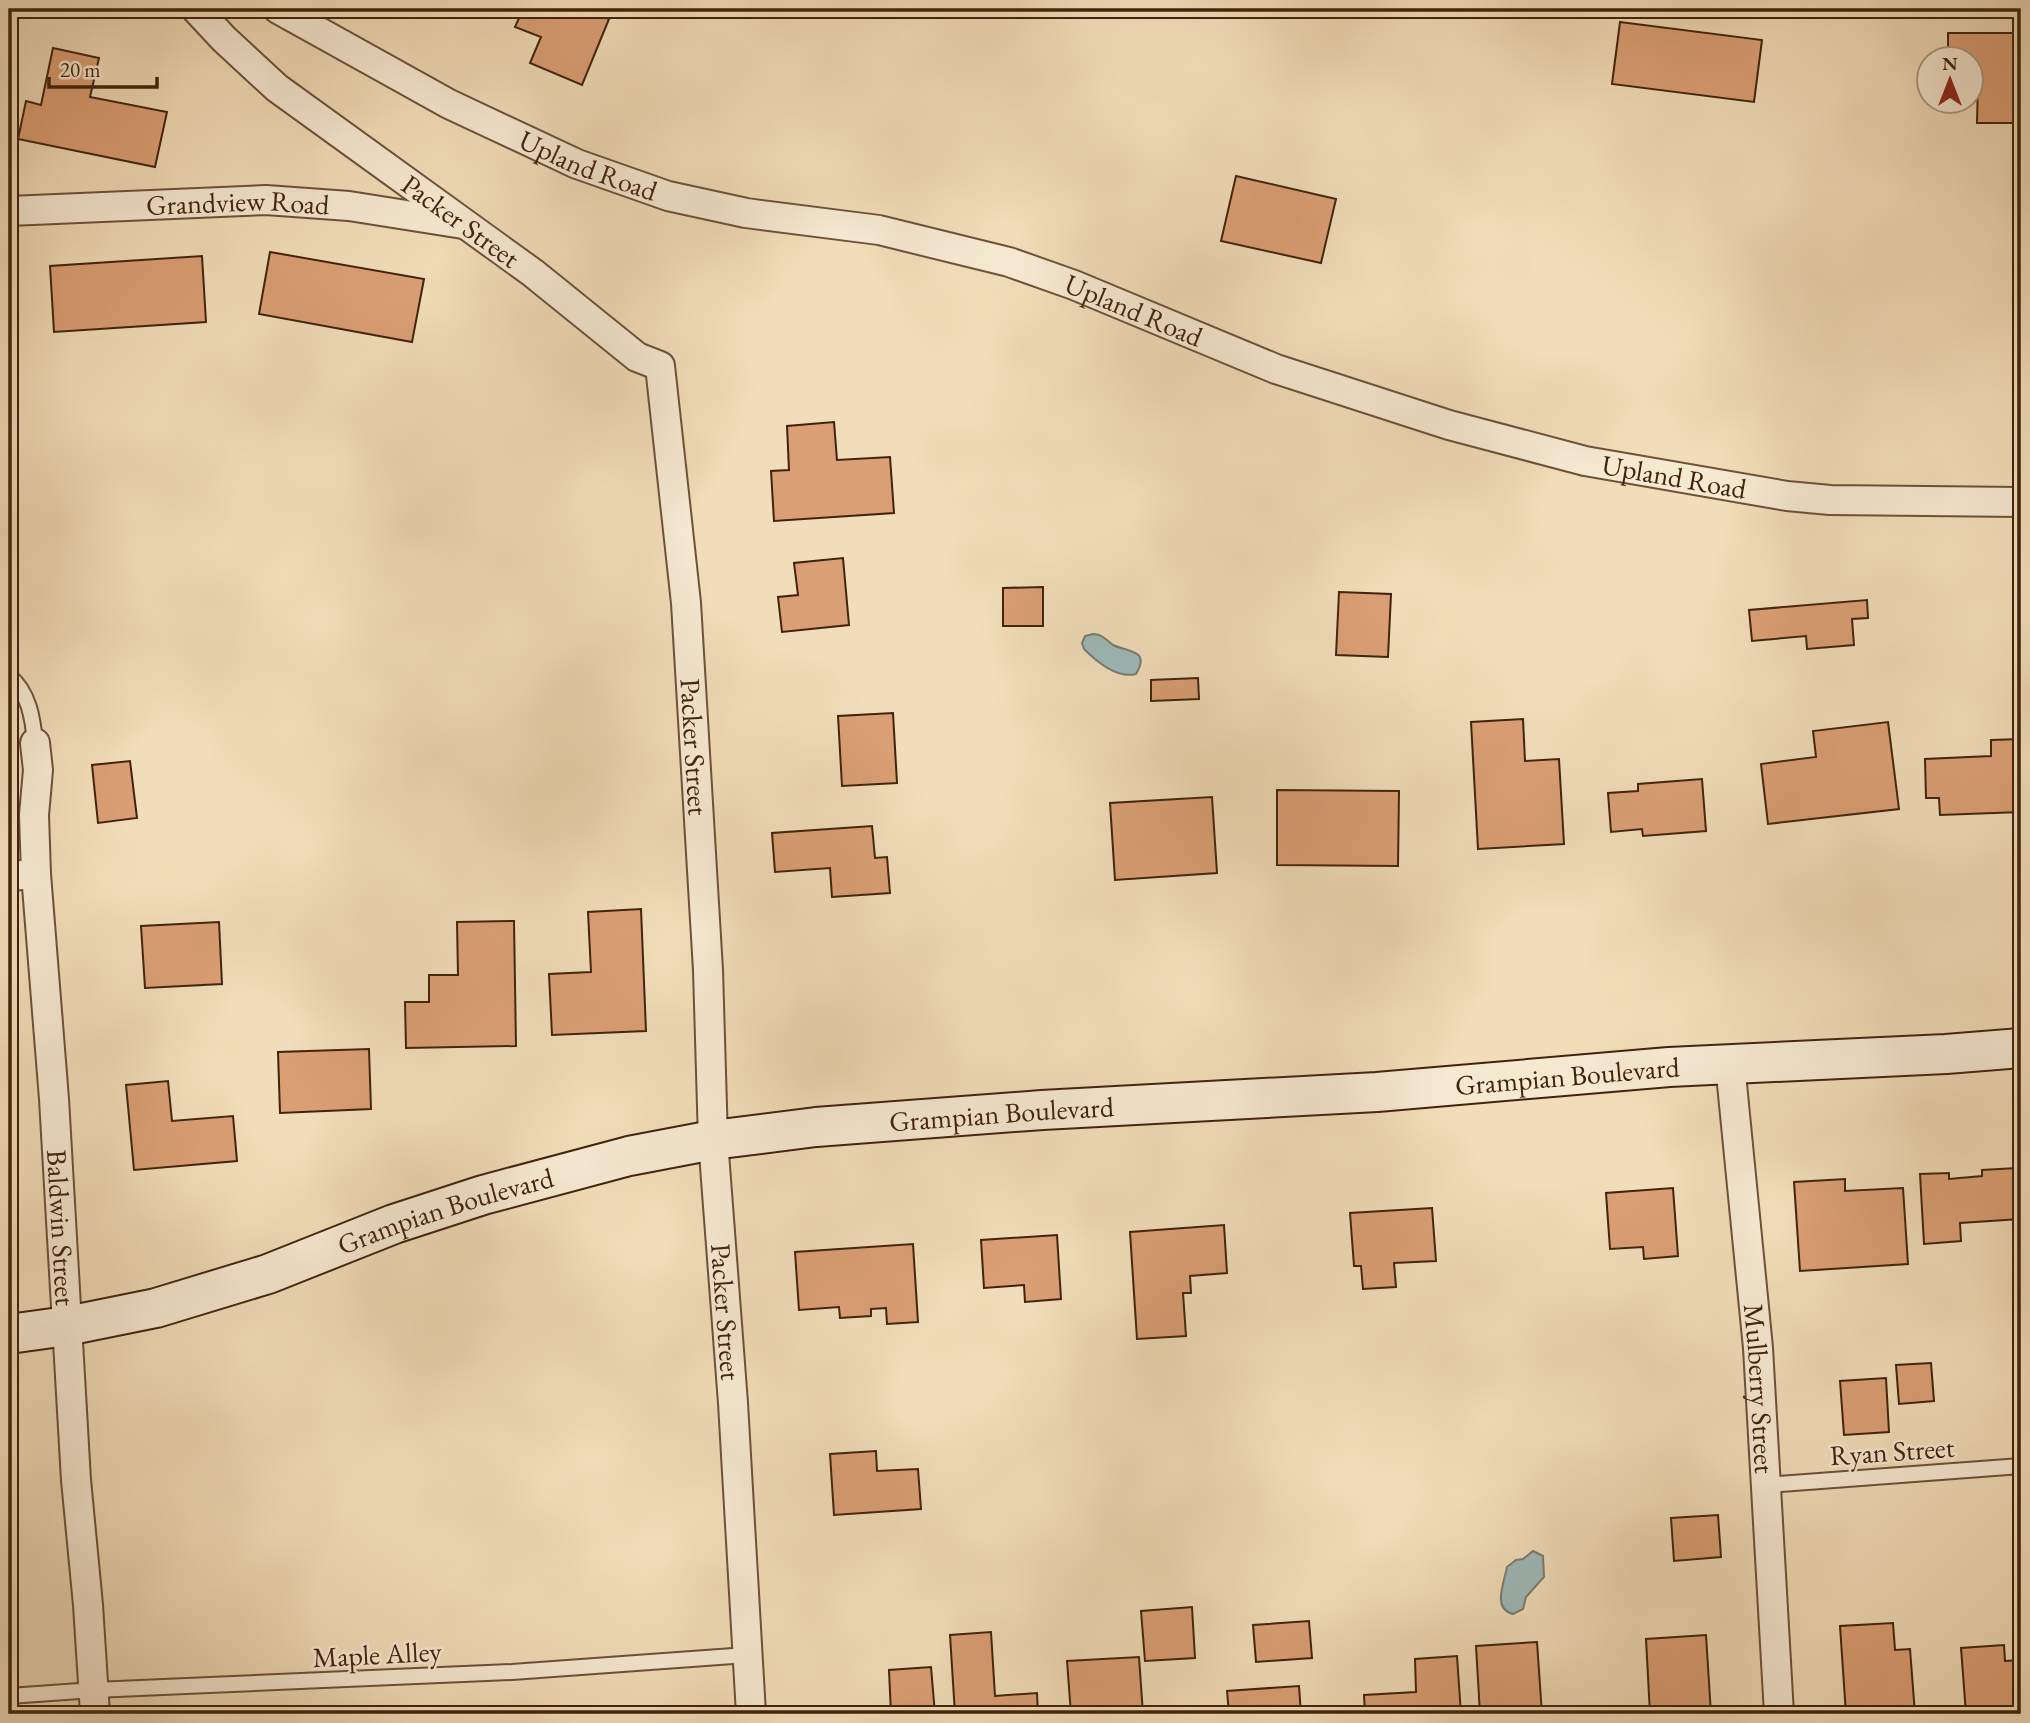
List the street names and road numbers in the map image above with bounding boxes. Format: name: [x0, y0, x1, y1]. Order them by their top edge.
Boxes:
street label: Upland Road: [513, 121, 663, 209]
street label: Packer Street: [395, 166, 527, 276]
street label: Grandview Road: [145, 182, 331, 223]
street label: Upland Road: [1060, 265, 1209, 355]
street label: Upland Road: [1599, 446, 1750, 507]
street label: Packer Street: [673, 677, 717, 817]
street label: Grampian Boulevard: [1454, 1048, 1681, 1103]
street label: Grampian Boulevard: [888, 1088, 1116, 1139]
street label: Baldwin Street: [39, 1149, 84, 1307]
street label: Grampian Boulevard: [332, 1159, 558, 1263]
street label: Packer Street: [703, 1242, 749, 1382]
street label: Mulberry Street: [1736, 1302, 1783, 1475]
street label: Ryan Street: [1828, 1429, 1956, 1473]
street label: Maple Alley: [312, 1633, 443, 1675]

